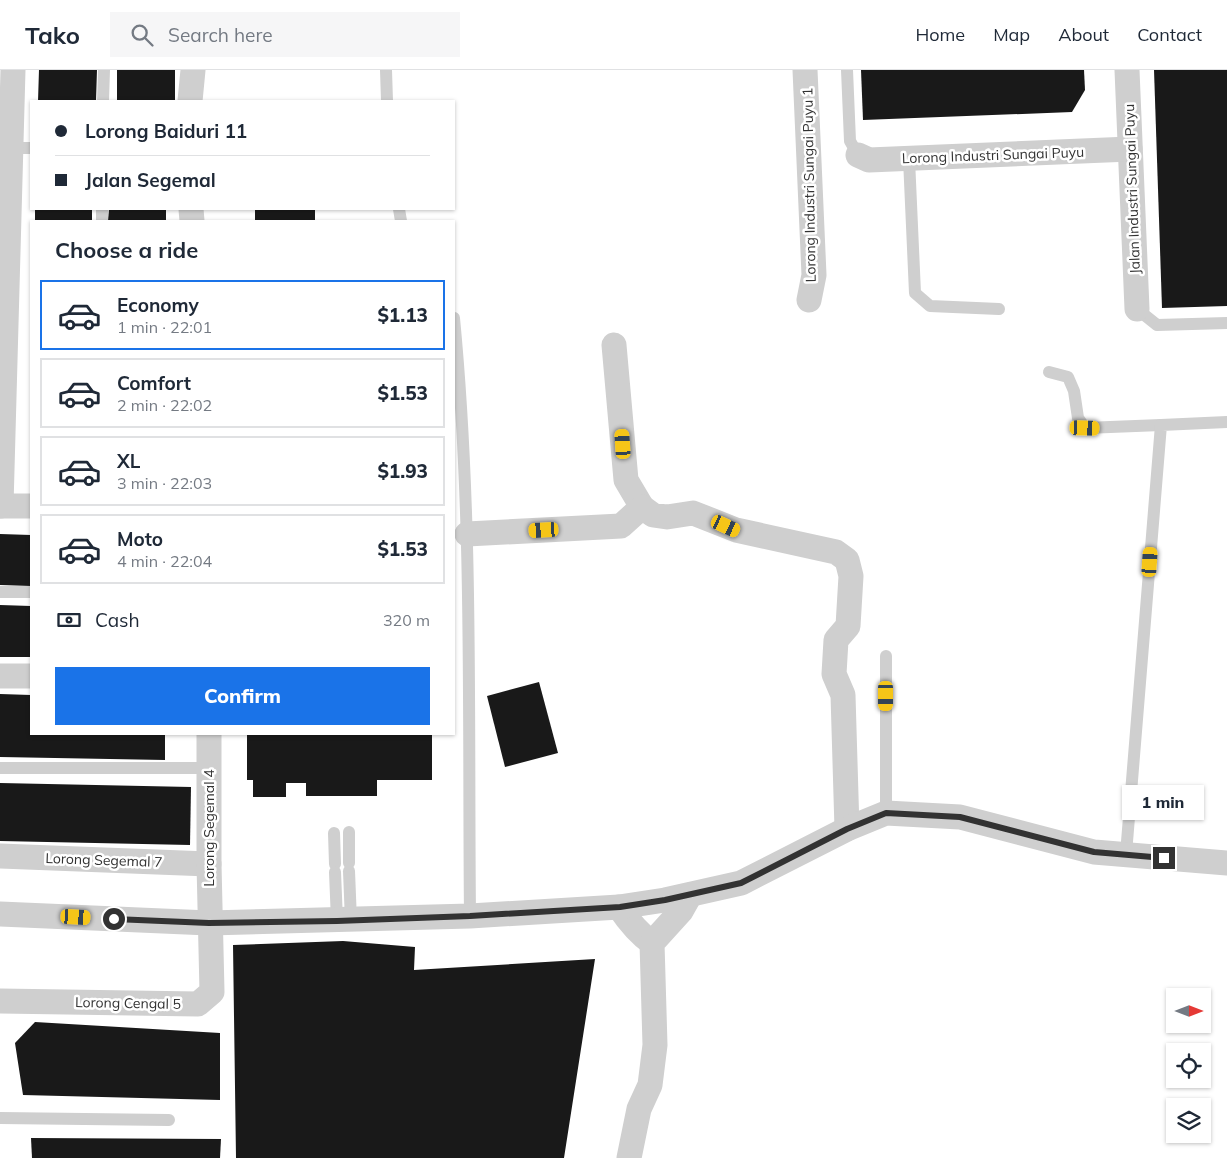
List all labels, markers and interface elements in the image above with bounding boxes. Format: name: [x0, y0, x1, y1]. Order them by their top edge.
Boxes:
search box: [110, 12, 460, 57]
text: Tako: [25, 20, 80, 50]
icon: search: [128, 21, 156, 49]
text: Search here: [168, 23, 273, 47]
text: Home: [915, 23, 965, 46]
text: Map: [993, 23, 1030, 46]
text: About: [1058, 23, 1109, 46]
text: Contact: [1137, 23, 1202, 46]
street label: Lorong Industri Sungai Puyu 1: [798, 88, 820, 282]
street label: Jalan Industri Sungai Puyu: [1120, 104, 1144, 274]
text: Lorong Baiduri 11: [85, 119, 247, 143]
street label: Lorong Industri Sungai Puyu: [902, 143, 1084, 167]
text: Jalan Segemal: [85, 168, 216, 192]
text: Choose a ride: [55, 236, 198, 264]
icon: car: [57, 293, 102, 338]
text: Economy: [117, 293, 199, 317]
text: $1.13: [377, 303, 428, 327]
text: 1 min · 22:01: [117, 317, 212, 337]
icon: car: [57, 371, 102, 416]
text: Comfort: [117, 371, 191, 395]
text: $1.53: [377, 381, 428, 405]
text: 2 min · 22:02: [117, 395, 212, 415]
car: [1069, 420, 1100, 436]
car: [614, 429, 631, 459]
icon: car: [57, 449, 102, 494]
text: XL: [117, 449, 140, 473]
text: $1.93: [377, 459, 428, 483]
text: 3 min · 22:03: [117, 473, 212, 493]
car: [709, 513, 742, 539]
car: [528, 522, 559, 538]
icon: car: [57, 527, 102, 572]
text: Moto: [117, 527, 163, 551]
text: $1.53: [377, 537, 428, 561]
car: [1141, 547, 1158, 577]
text: 4 min · 22:04: [117, 551, 212, 571]
icon: cash: [55, 606, 83, 634]
text: Cash: [95, 608, 140, 632]
text: 320 m: [383, 610, 430, 630]
button: Confirm: [55, 667, 430, 725]
car: [878, 681, 893, 711]
street label: Lorong Segemal 4: [200, 769, 218, 887]
callout: 1 min: [1123, 786, 1205, 820]
text: 1 min: [1142, 792, 1184, 812]
route end: [1153, 847, 1175, 869]
street label: Lorong Segemal 7: [45, 849, 163, 871]
route start: [103, 908, 125, 930]
car: [60, 909, 91, 925]
north arrow: [1166, 988, 1211, 1032]
map controls: [1166, 988, 1211, 1143]
street label: Lorong Cengal 5: [75, 993, 181, 1013]
button: locate: [1166, 1043, 1211, 1088]
button: layers: [1166, 1098, 1211, 1143]

